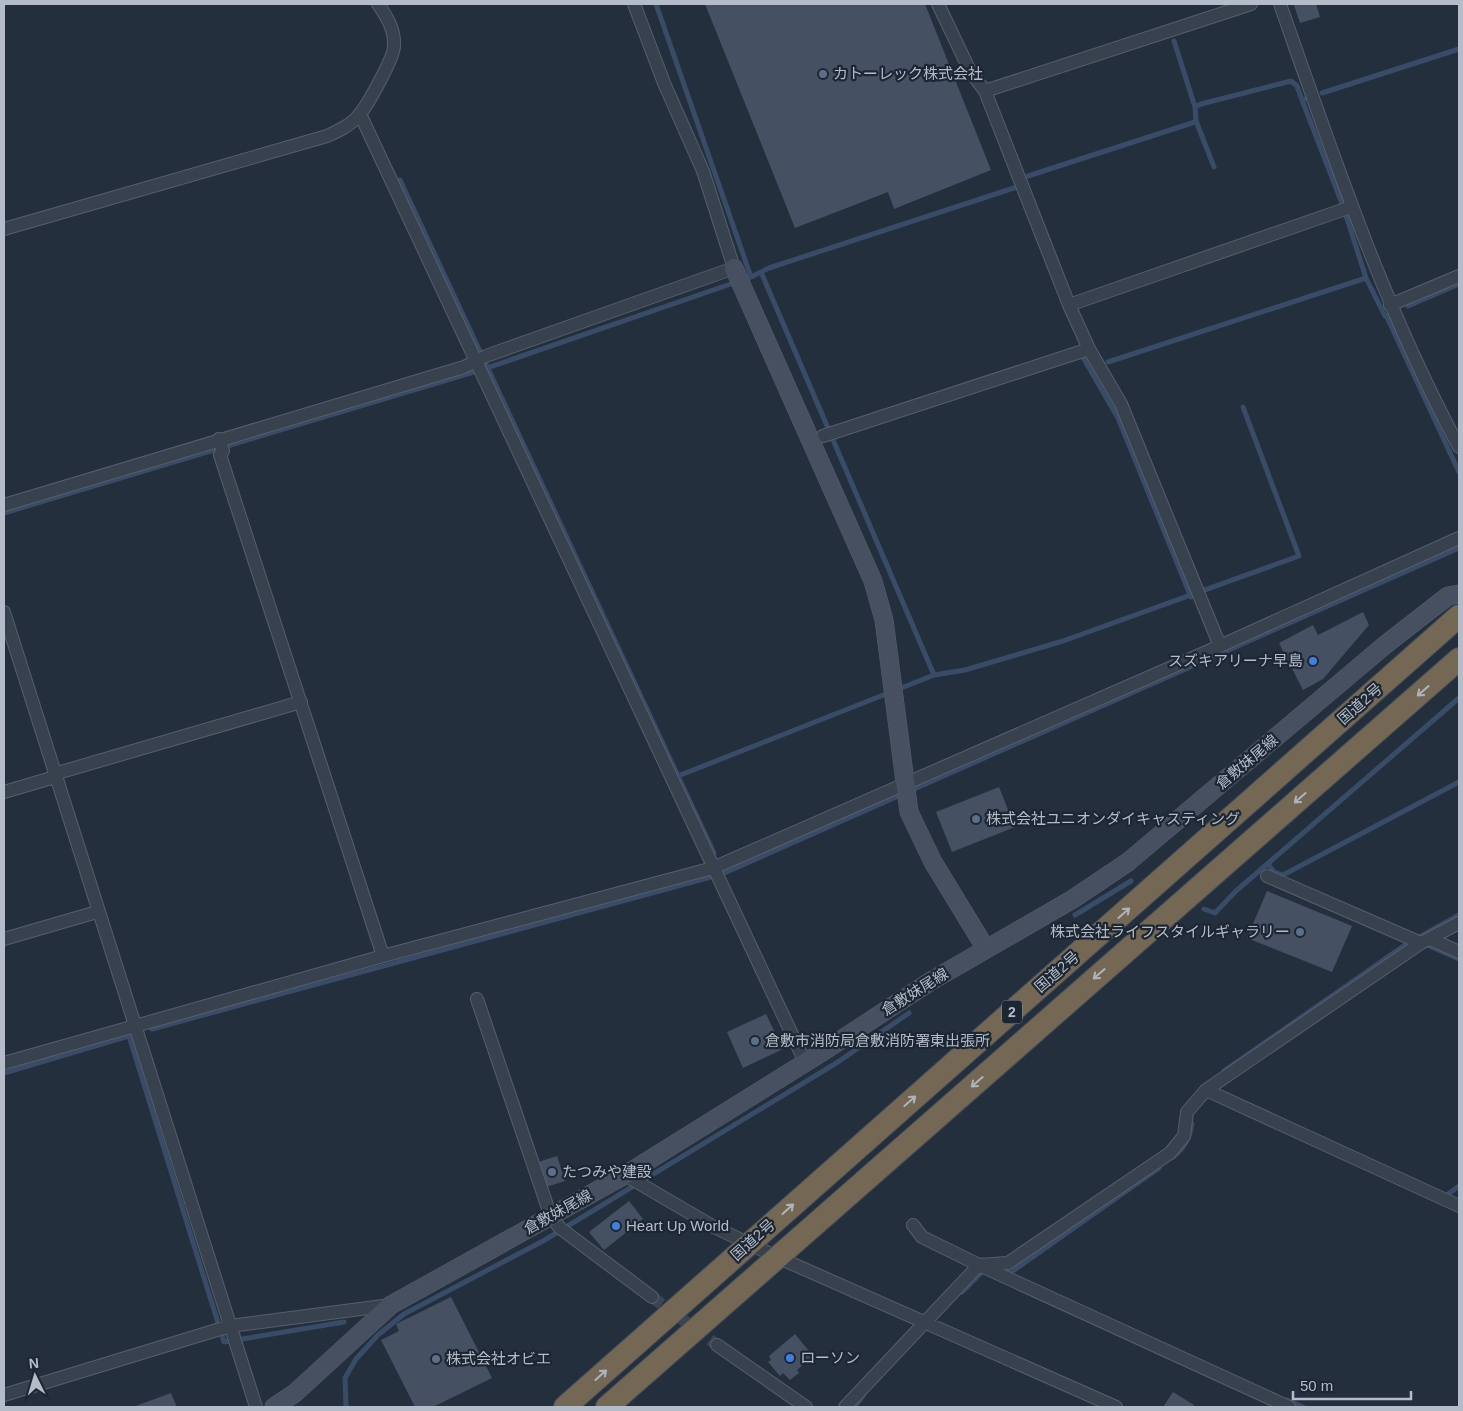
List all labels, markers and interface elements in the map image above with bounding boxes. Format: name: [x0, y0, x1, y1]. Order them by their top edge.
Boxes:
place label: カトーレック株式会社: [833, 65, 983, 82]
marker: カトーレック株式会社: [817, 68, 829, 80]
place label: スズキアリーナ早島: [1168, 652, 1303, 669]
marker: スズキアリーナ早島: [1307, 655, 1319, 667]
street label: 国道2号: [1334, 680, 1385, 728]
one-way arrow: [1416, 685, 1429, 697]
street label: 倉敷妹尾線: [1212, 731, 1281, 792]
one-way arrow: [1294, 792, 1307, 804]
place label: 株式会社ユニオンダイキャスティング: [986, 810, 1240, 827]
marker: 株式会社ユニオンダイキャスティング: [970, 813, 982, 825]
one-way arrow: [1117, 907, 1130, 919]
place label: 株式会社ライフスタイルギャラリー: [1050, 923, 1290, 940]
marker: 株式会社ライフスタイルギャラリー: [1294, 926, 1306, 938]
street label: 国道2号: [1031, 948, 1082, 996]
street label: 倉敷妹尾線: [878, 964, 951, 1019]
one-way arrow: [1093, 969, 1106, 980]
road number: 2: [1002, 1000, 1022, 1024]
place label: 倉敷市消防局倉敷消防署東出張所: [765, 1032, 990, 1049]
marker: 倉敷市消防局倉敷消防署東出張所: [749, 1035, 761, 1047]
one-way arrow: [971, 1076, 984, 1087]
one-way arrow: [904, 1096, 917, 1107]
place label: たつみや建設: [562, 1163, 652, 1180]
marker: たつみや建設: [546, 1166, 558, 1178]
street label: 倉敷妹尾線: [521, 1186, 595, 1237]
one-way arrow: [782, 1203, 795, 1215]
street label: 国道2号: [727, 1215, 778, 1264]
place label: Heart Up World: [626, 1217, 729, 1234]
marker: Heart Up World: [610, 1220, 622, 1232]
place label: ローソン: [800, 1349, 860, 1366]
place label: 株式会社オビエ: [446, 1350, 551, 1367]
north arrow: [10, 1351, 60, 1401]
marker: ローソン: [784, 1352, 796, 1364]
marker: 株式会社オビエ: [430, 1353, 442, 1365]
text: N: [28, 1355, 40, 1371]
scale bar: [1293, 1368, 1410, 1400]
one-way arrow: [595, 1369, 608, 1381]
text: 50 m: [1300, 1377, 1333, 1394]

